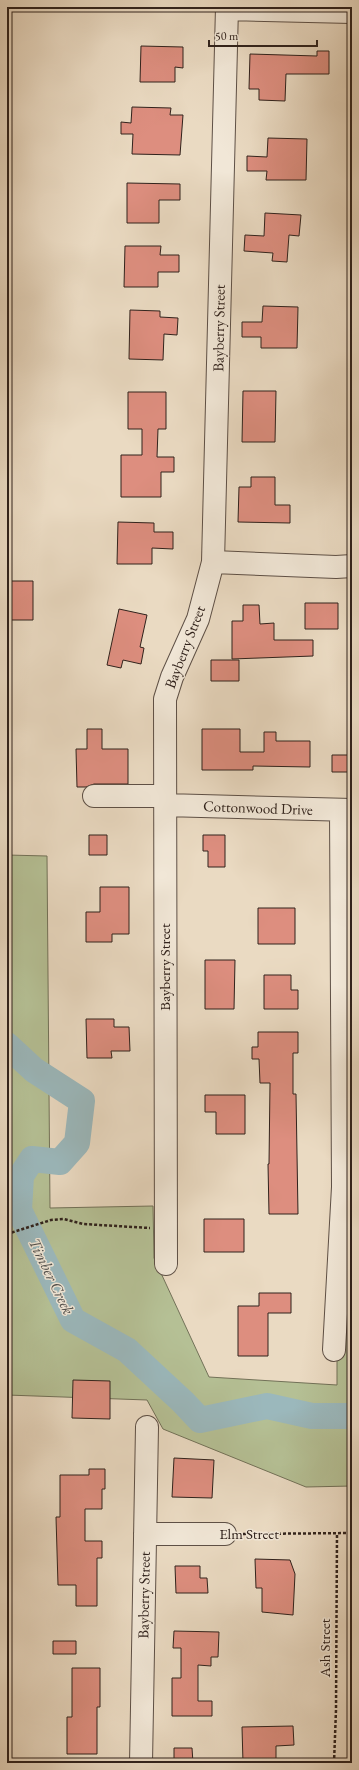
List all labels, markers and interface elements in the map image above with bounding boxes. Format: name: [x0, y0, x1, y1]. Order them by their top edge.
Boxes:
scale bar: [209, 22, 317, 48]
text: 50 m: [215, 28, 239, 44]
street label: Bayberry Street: [208, 284, 229, 372]
street label: Bayberry Street: [160, 602, 209, 691]
street label: Cottonwood Drive: [203, 796, 313, 819]
street label: Bayberry Street: [155, 923, 174, 1011]
water label: Timber Creek: [24, 1235, 79, 1319]
street label: Elm Street: [219, 1524, 279, 1543]
street label: Bayberry Street: [133, 1551, 154, 1639]
street label: Ash Street: [315, 1618, 334, 1678]

